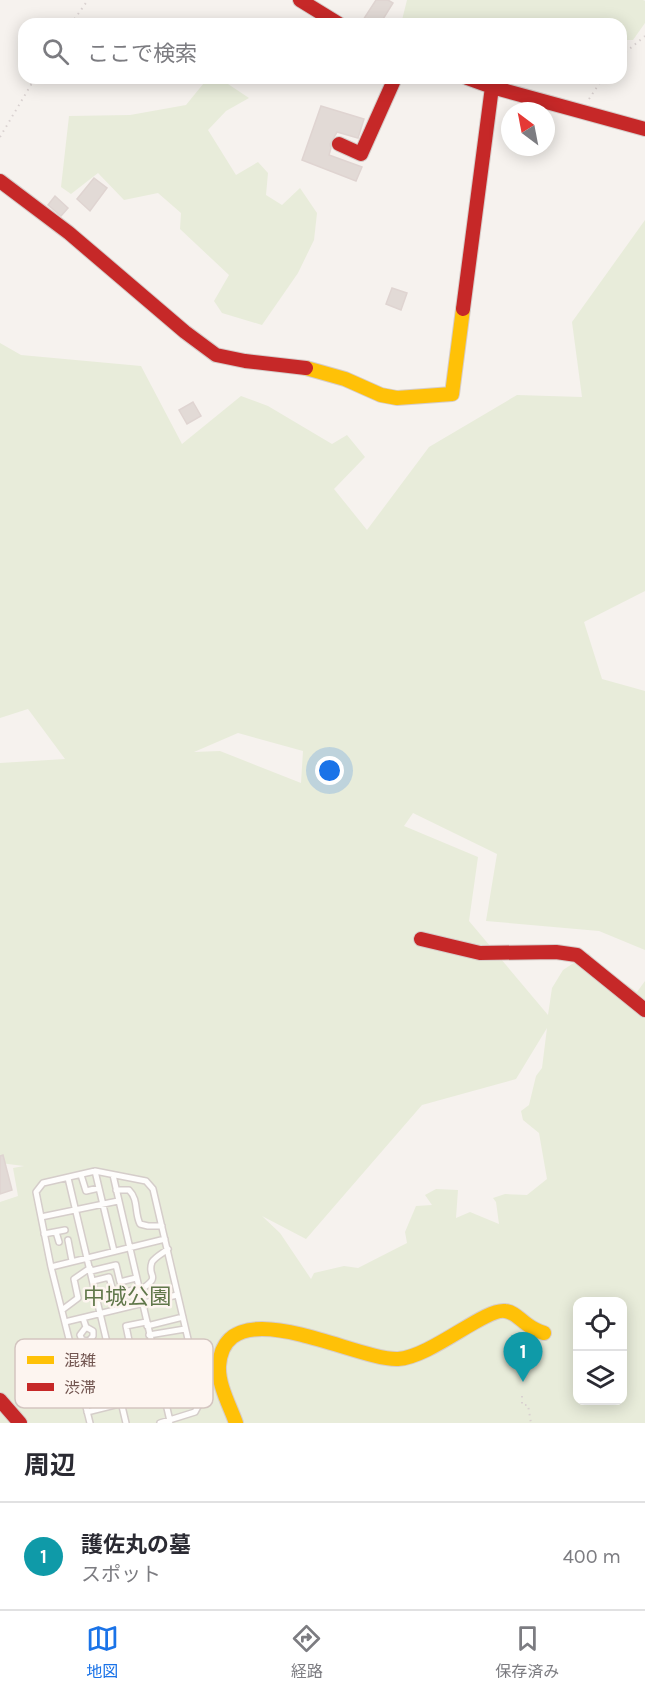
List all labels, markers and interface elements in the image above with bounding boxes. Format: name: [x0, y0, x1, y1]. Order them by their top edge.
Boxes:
search box: [18, 18, 627, 84]
icon: search: [39, 35, 72, 68]
text: ここで検索: [87, 41, 197, 67]
north arrow: [501, 102, 555, 156]
your location: [315, 756, 344, 785]
park label: 中城公園: [83, 1284, 171, 1310]
map controls: [573, 1297, 627, 1405]
button: locate: [573, 1297, 627, 1351]
pin: 1: [504, 1332, 542, 1382]
legend: [15, 1339, 213, 1408]
text: 混雑: [64, 1351, 96, 1370]
button: layers: [573, 1351, 627, 1405]
text: 渋滞: [64, 1378, 96, 1397]
text: 周辺: [24, 1450, 76, 1481]
text: 護佐丸の墓: [81, 1532, 191, 1558]
text: 1: [40, 1545, 47, 1568]
text: 400 m: [563, 1545, 621, 1568]
text: スポット: [81, 1563, 161, 1586]
tab: 地図: [86, 1622, 119, 1682]
tab: 経路: [290, 1622, 323, 1682]
tab: 保存済み: [495, 1622, 559, 1682]

